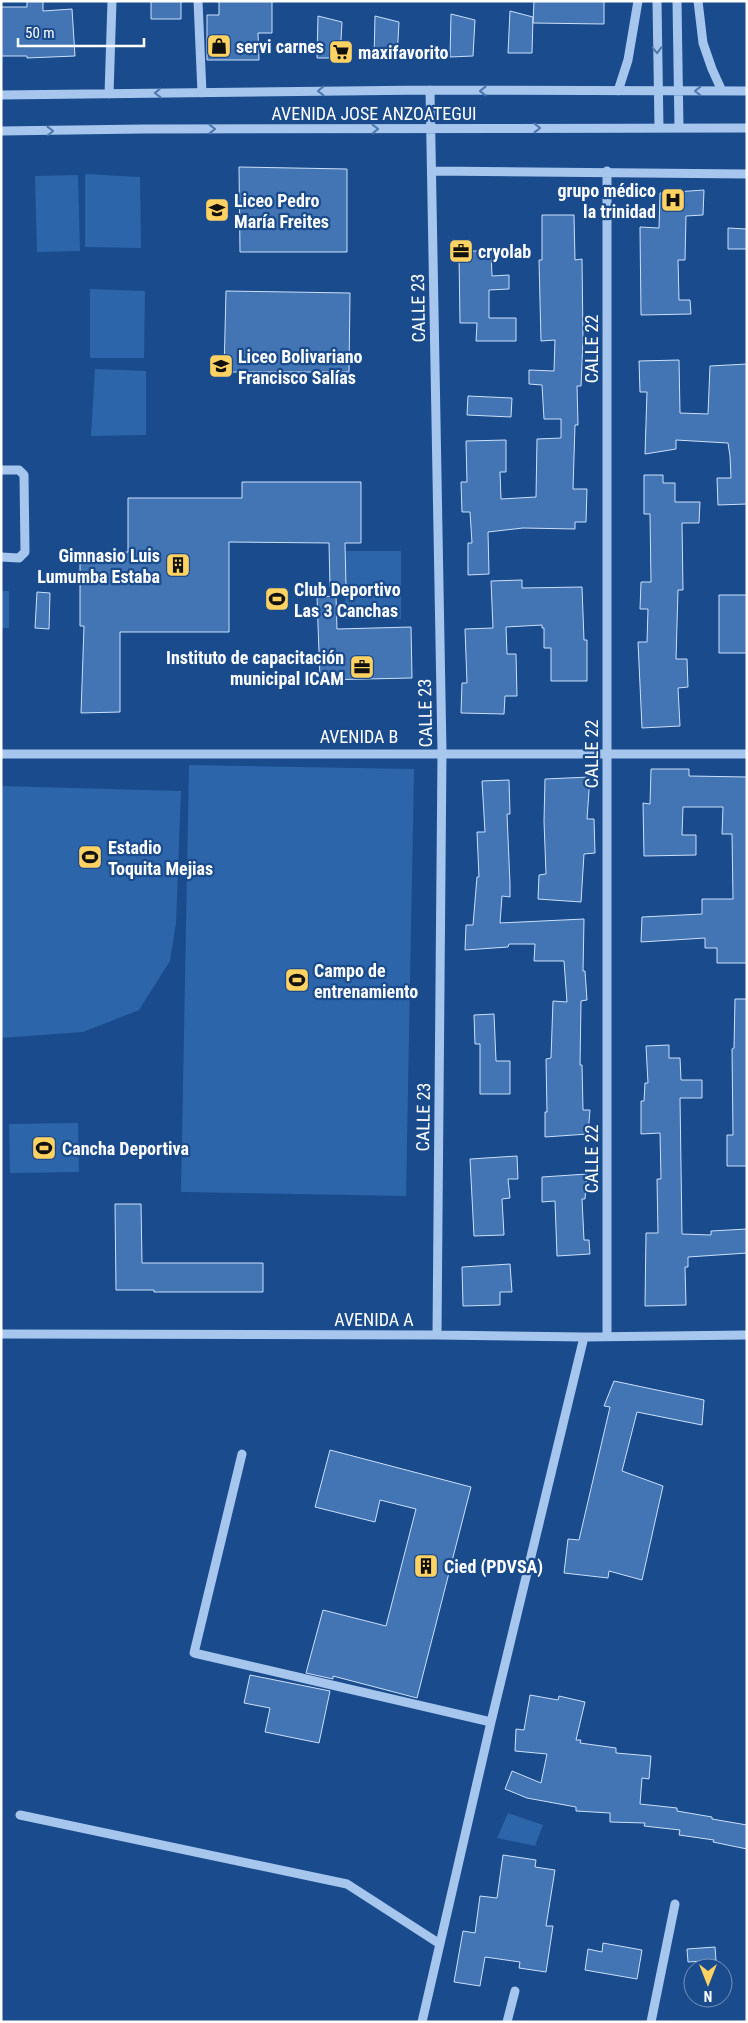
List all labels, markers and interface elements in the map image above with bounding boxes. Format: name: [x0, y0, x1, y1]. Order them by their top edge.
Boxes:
scale bar: [18, 15, 144, 47]
text: 50 m: [25, 24, 55, 42]
shop icon: servi carnes: [206, 33, 232, 59]
place label: servi carnes: [236, 36, 324, 57]
supermarket icon: maxifavorito: [328, 39, 354, 65]
place label: maxifavorito: [358, 42, 448, 63]
one-way arrow: [652, 46, 662, 54]
one-way arrow: [316, 86, 324, 97]
one-way arrow: [479, 86, 486, 96]
one-way arrow: [694, 86, 702, 96]
one-way arrow: [154, 88, 162, 99]
street label: AVENIDA JOSE ANZOATEGUI: [272, 103, 477, 124]
one-way arrow: [534, 123, 542, 133]
one-way arrow: [209, 124, 217, 134]
one-way arrow: [372, 124, 379, 134]
one-way arrow: [46, 126, 54, 136]
place label: grupo médico la trinidad: [557, 180, 656, 222]
hospital icon: grupo médico la trinidad: [660, 187, 686, 213]
place label: Liceo Pedro María Freites: [234, 190, 329, 232]
school or university icon: Liceo Pedro María Freites: [204, 197, 230, 223]
office icon: cryolab: [448, 238, 474, 264]
place label: cryolab: [478, 241, 531, 262]
street label: CALLE 23: [407, 274, 429, 342]
street label: CALLE 22: [581, 315, 602, 383]
place label: Liceo Bolivariano Francisco Salías: [238, 346, 363, 388]
school or university icon: Liceo Bolivariano Francisco Salías: [208, 353, 234, 379]
place label: Gimnasio Luis Lumumba Estaba: [37, 545, 160, 587]
building icon: Gimnasio Luis Lumumba Estaba: [165, 552, 191, 578]
place label: Club Deportivo Las 3 Canchas: [294, 579, 401, 621]
sports icon: Club Deportivo Las 3 Canchas: [264, 586, 290, 612]
place label: Instituto de capacitación municipal ICAM: [166, 647, 344, 689]
office icon: Instituto de capacitación municipal ICAM: [349, 654, 375, 680]
street label: CALLE 23: [414, 679, 436, 747]
street label: CALLE 22: [581, 720, 602, 788]
street label: AVENIDA B: [320, 726, 398, 747]
place label: Estadio Toquita Mejias: [108, 837, 213, 879]
sports icon: Estadio Toquita Mejias: [77, 844, 103, 870]
place label: Campo de entrenamiento: [314, 960, 418, 1002]
sports icon: Campo de entrenamiento: [284, 967, 310, 993]
street label: CALLE 23: [412, 1083, 434, 1151]
street label: CALLE 22: [581, 1125, 602, 1193]
sports icon: Cancha Deportiva: [31, 1135, 57, 1161]
place label: Cancha Deportiva: [62, 1138, 189, 1159]
street label: AVENIDA A: [334, 1309, 414, 1330]
building icon: Cied (PDVSA): [413, 1553, 439, 1579]
place label: Cied (PDVSA): [444, 1556, 543, 1578]
north arrow: [683, 1958, 733, 2008]
text: N: [704, 1988, 712, 2004]

